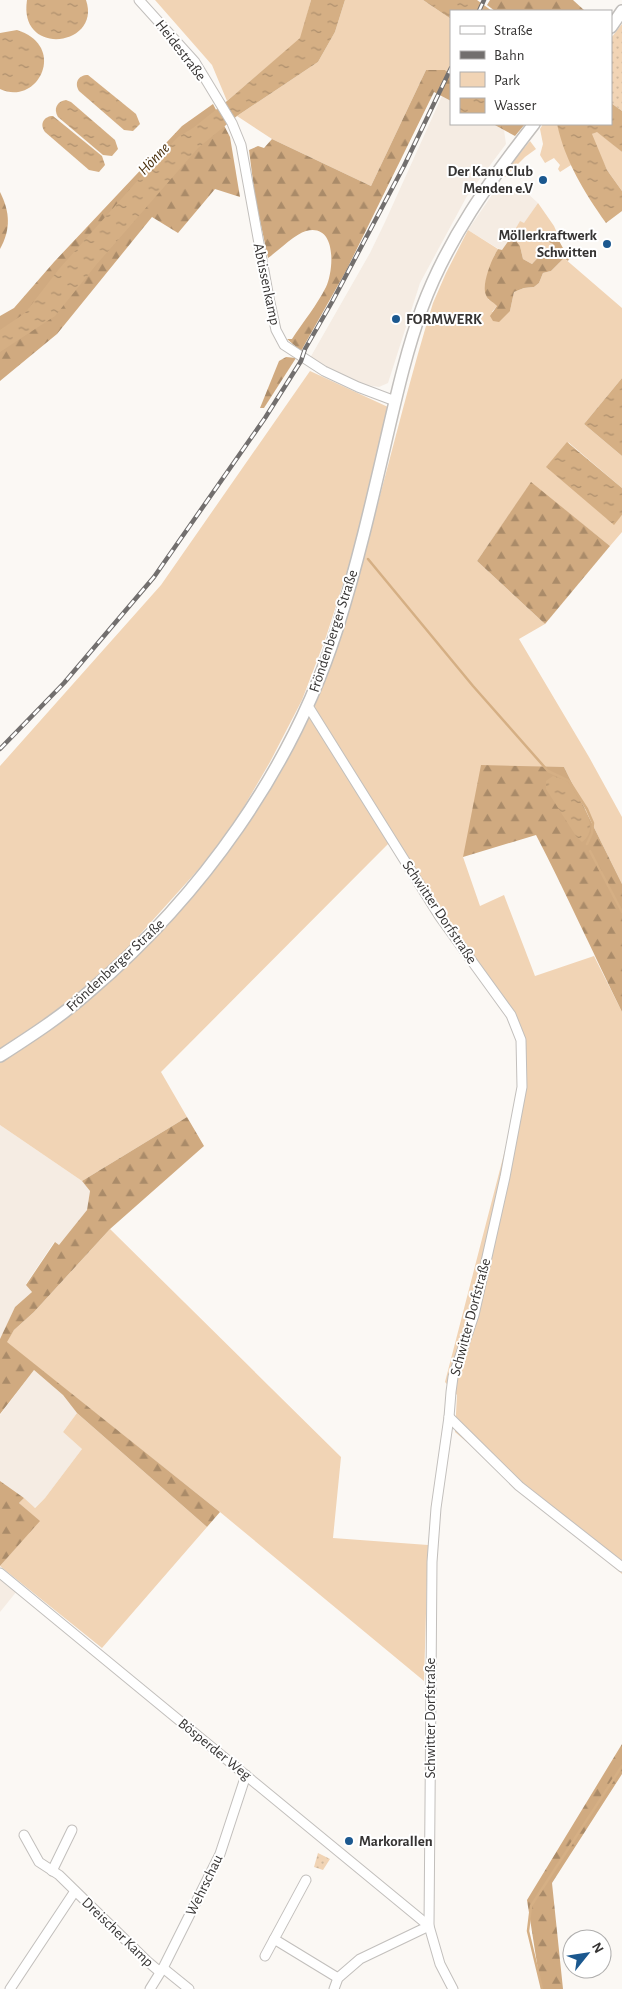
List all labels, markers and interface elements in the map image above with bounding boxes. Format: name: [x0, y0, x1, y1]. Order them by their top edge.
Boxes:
legend: [450, 10, 612, 125]
street label: Heidestraße: [152, 17, 209, 84]
text: Straße: [494, 23, 533, 38]
text: Bahn: [494, 48, 524, 63]
text: Park: [494, 73, 520, 88]
text: Wasser: [494, 98, 537, 113]
water label: Hönne: [135, 140, 173, 178]
place label: Der Kanu Club Menden e.V: [447, 164, 533, 196]
marker: Der Kanu Club Menden e.V: [537, 174, 549, 186]
place label: Möllerkraftwerk Schwitten: [498, 228, 598, 260]
marker: Möllerkraftwerk Schwitten: [601, 238, 613, 250]
street label: Abtissenkamp: [250, 242, 283, 327]
place label: FORMWERK: [406, 312, 482, 327]
marker: FORMWERK: [390, 313, 402, 325]
street label: Fröndenberger Straße: [307, 568, 360, 694]
street label: Schwitter Dorfstraße: [400, 858, 480, 967]
street label: Fröndenberger Straße: [63, 916, 167, 1014]
street label: Schwitter Dorfstraße: [448, 1257, 493, 1377]
street label: Schwitter Dorfstraße: [423, 1657, 438, 1778]
street label: Bösperder Weg: [175, 1716, 255, 1784]
place label: Markorallen: [359, 1834, 433, 1849]
marker: Markorallen: [343, 1835, 355, 1847]
street label: Wehrschau: [183, 1852, 226, 1918]
street label: Dreischer Kamp: [79, 1895, 156, 1970]
north arrow: [562, 1929, 612, 1979]
text: N: [589, 1940, 606, 1956]

